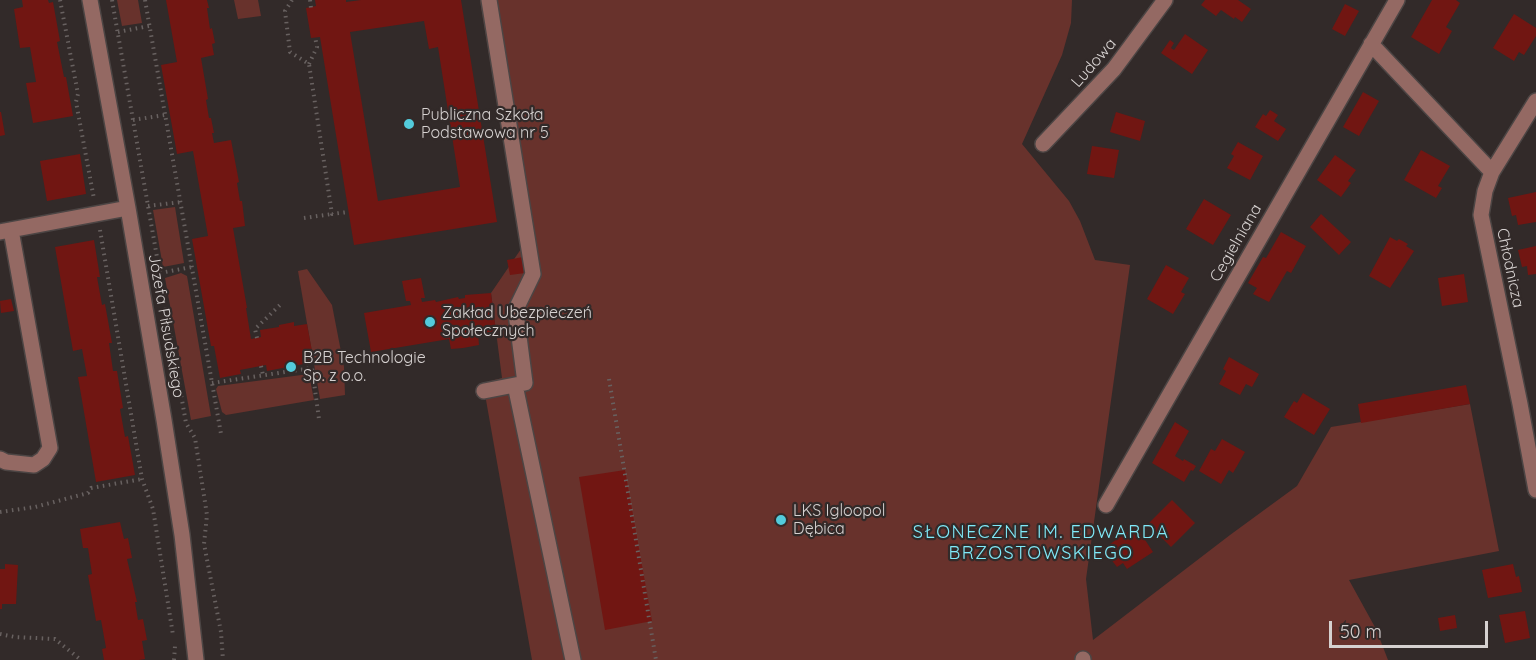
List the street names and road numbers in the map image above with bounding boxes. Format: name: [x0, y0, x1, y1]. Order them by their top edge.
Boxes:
street label: Ludowa: [1067, 35, 1121, 91]
street label: Cegielniana: [1206, 201, 1266, 285]
street label: Chłodnicza: [1492, 226, 1528, 310]
street label: Józefa Piłsudskiego: [144, 253, 188, 399]

